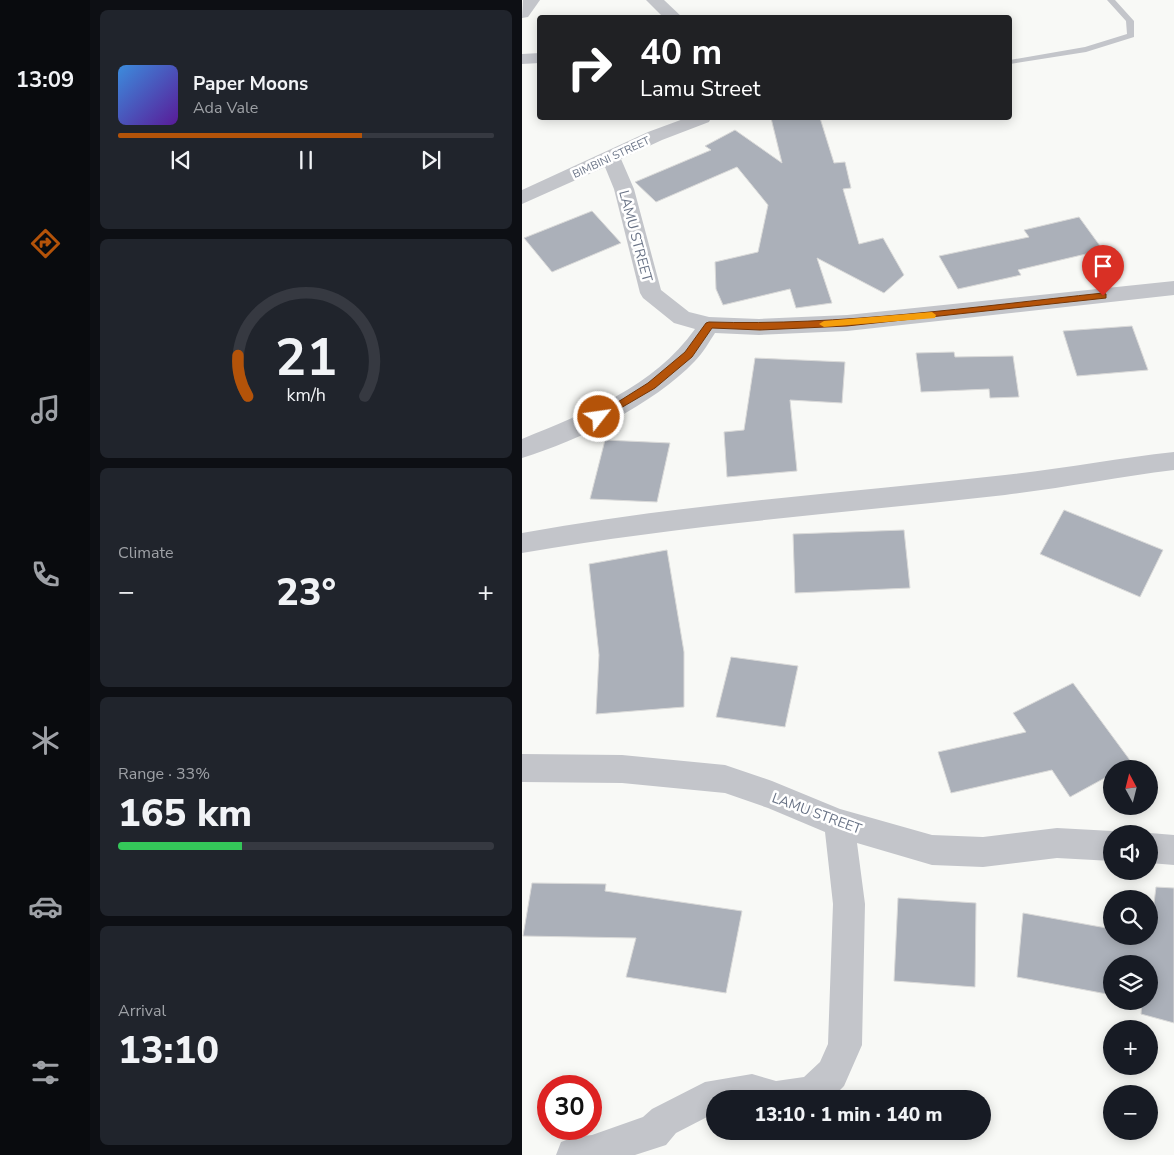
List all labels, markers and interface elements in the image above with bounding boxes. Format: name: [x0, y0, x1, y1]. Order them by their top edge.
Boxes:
text: 40 m: [640, 29, 722, 76]
icon: right: [557, 35, 622, 100]
text: 13:09: [16, 65, 74, 95]
text: Paper Moons: [193, 71, 308, 97]
text: Lamu Street: [640, 74, 760, 104]
text: Ada Vale: [193, 97, 258, 119]
street label: BIMBINI STREET: [570, 133, 653, 182]
icon: previous: [167, 146, 195, 174]
icon: pause: [292, 146, 320, 174]
icon: next: [417, 146, 445, 174]
street label: LAMU STREET: [614, 188, 657, 285]
icon: directions: [28, 226, 63, 261]
pin: [1082, 245, 1124, 296]
icon: arrive: [1089, 252, 1117, 280]
text: 21: [275, 322, 337, 393]
text: km/h: [286, 383, 326, 407]
position arrow: [572, 390, 624, 442]
icon: music: [28, 392, 63, 427]
text: Climate: [118, 542, 173, 564]
icon: phone: [28, 557, 63, 592]
text: 23°: [276, 567, 336, 618]
text: −: [118, 573, 135, 611]
text: +: [477, 573, 494, 611]
icon: climate: [28, 723, 63, 758]
north arrow: [1103, 760, 1158, 815]
map controls: [1103, 760, 1158, 1140]
text: Range · 33%: [118, 763, 210, 785]
text: 165 km: [118, 788, 252, 839]
street label: LAMU STREET: [769, 788, 865, 839]
button: sound: [1103, 825, 1158, 880]
icon: car: [28, 889, 63, 924]
button: search: [1103, 890, 1158, 945]
button: layers: [1103, 955, 1158, 1010]
text: Arrival: [118, 1000, 166, 1022]
button: +: [1103, 1020, 1158, 1075]
text: 13:10: [118, 1025, 219, 1076]
icon: filters: [28, 1055, 63, 1090]
speed limit sign: 30: [537, 1075, 602, 1140]
button: −: [1103, 1085, 1158, 1140]
text: 13:10 · 1 min · 140 m: [755, 1102, 942, 1128]

